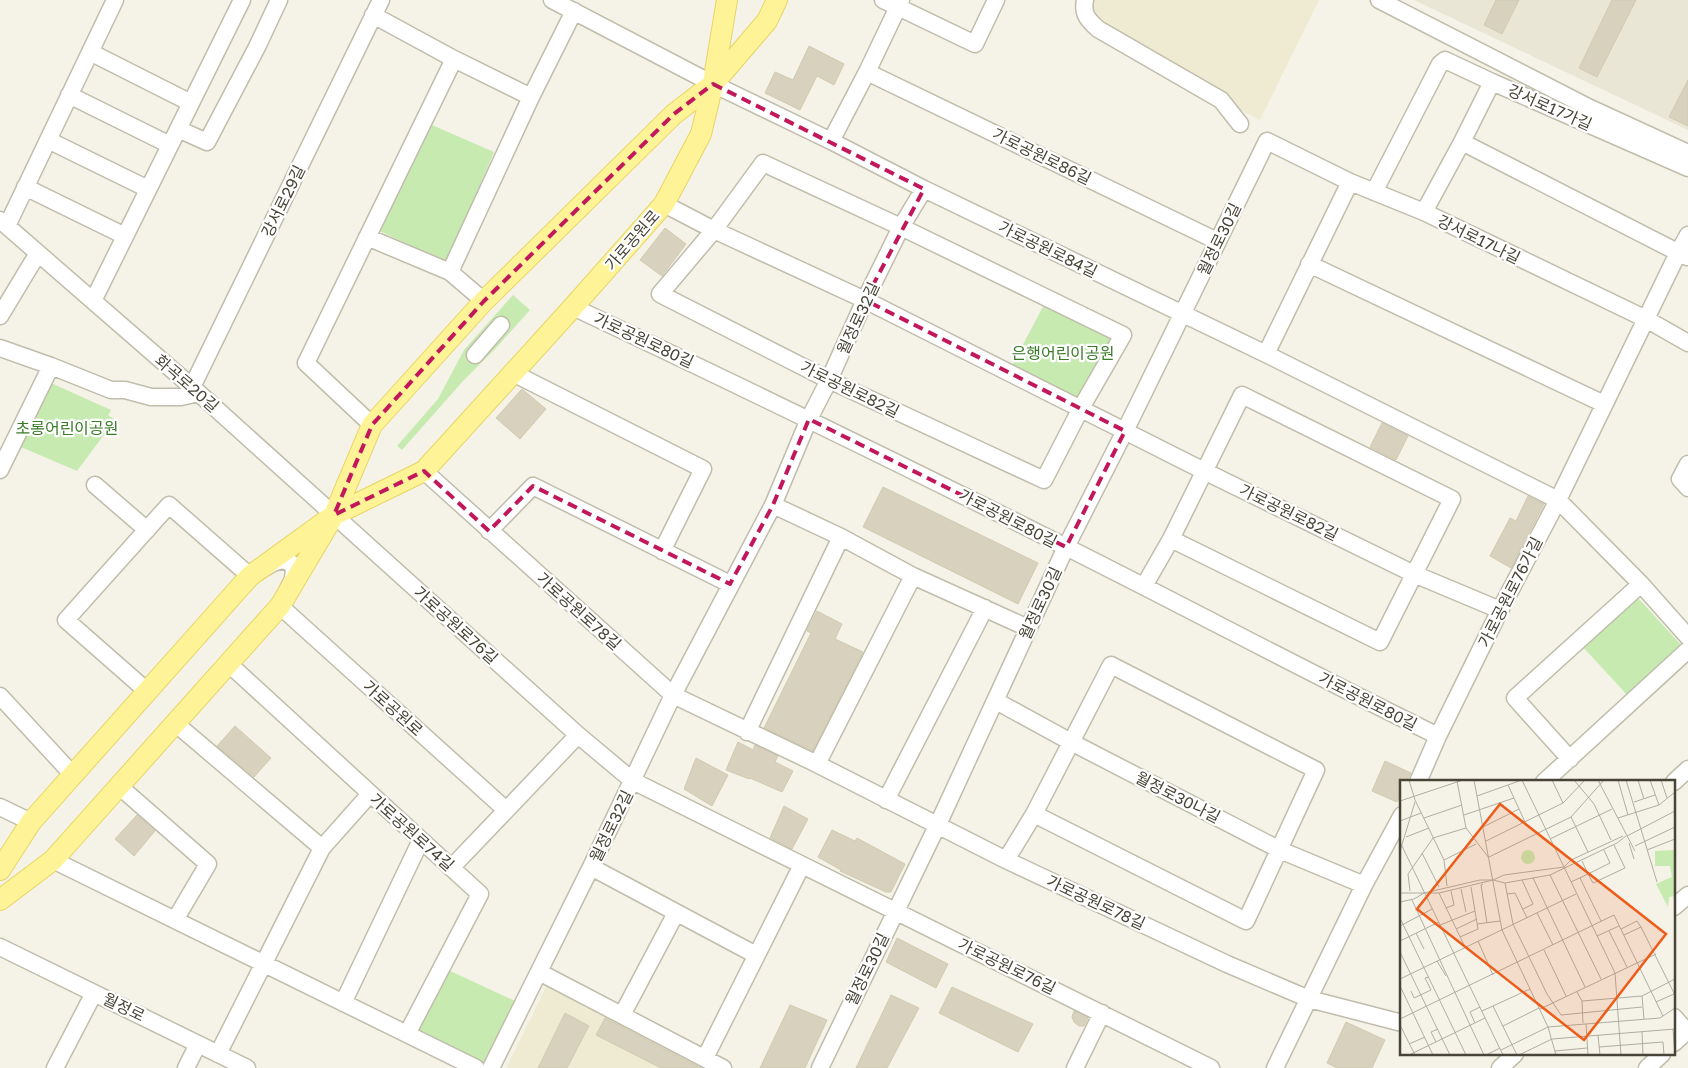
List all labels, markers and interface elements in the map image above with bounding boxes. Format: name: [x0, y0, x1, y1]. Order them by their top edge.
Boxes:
street label: 강서로17가길: [1505, 80, 1595, 134]
street label: 가로공원로86길: [989, 123, 1095, 189]
street label: 강서로29길: [257, 162, 309, 240]
street label: 월정로30길: [1193, 199, 1245, 279]
street label: 가로공원로: [600, 205, 664, 274]
street label: 강서로17나길: [1434, 210, 1524, 268]
street label: 가로공원로84길: [995, 216, 1101, 282]
street label: 월정로32길: [833, 279, 883, 357]
street label: 가로공원로80길: [591, 308, 697, 372]
park label: 은행어린이공원: [1011, 343, 1115, 363]
street label: 화곡로20길: [151, 350, 223, 416]
street label: 가로공원로82길: [797, 356, 903, 422]
park label: 초롱어린이공원: [15, 418, 119, 438]
street label: 가로공원로82길: [1236, 479, 1342, 545]
street label: 가로공원로80길: [955, 485, 1061, 551]
street label: 가로공원로76가길: [1474, 533, 1546, 651]
street label: 월정로30길: [1014, 563, 1066, 643]
street label: 가로공원로78길: [533, 568, 625, 654]
street label: 가로공원로76길: [410, 582, 502, 668]
street label: 가로공원로80길: [1315, 668, 1421, 734]
street label: 가로공원로: [359, 676, 427, 740]
street label: 월정로30나길: [1132, 767, 1224, 827]
inset map: [1400, 780, 1676, 1056]
street label: 월정로32길: [585, 787, 637, 865]
street label: 가로공원로74길: [366, 789, 458, 875]
street label: 가로공원로78길: [1043, 870, 1149, 934]
street label: 월정로30길: [841, 929, 893, 1009]
street label: 가로공원로76길: [955, 934, 1059, 998]
street label: 월정로: [100, 988, 148, 1026]

